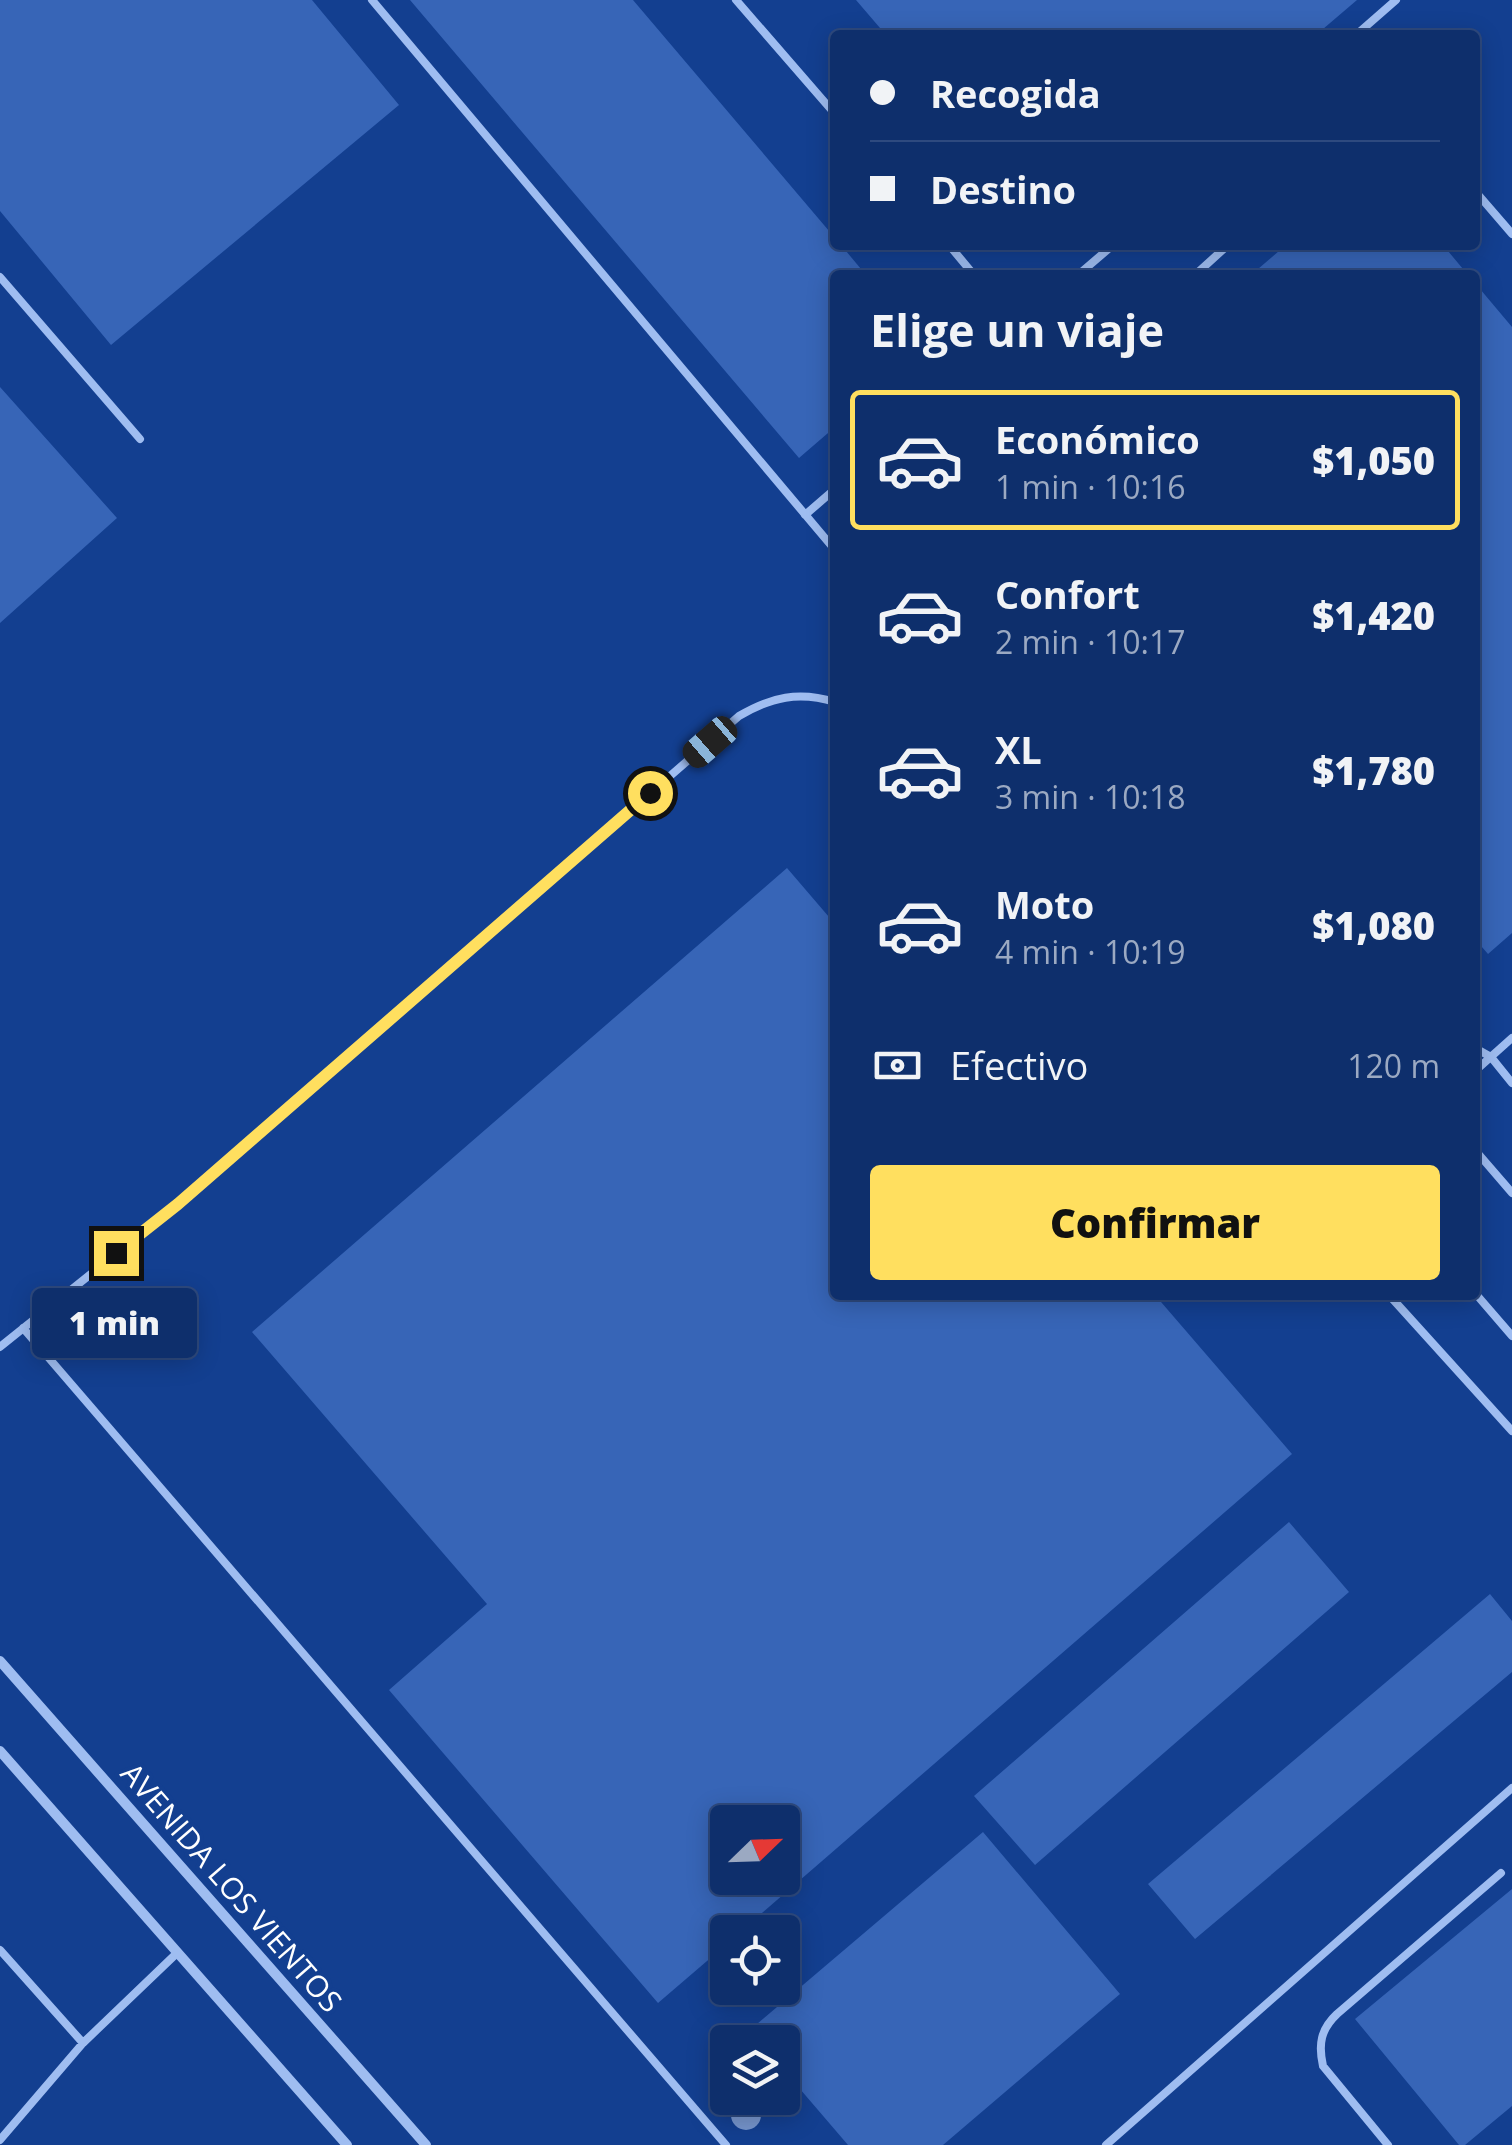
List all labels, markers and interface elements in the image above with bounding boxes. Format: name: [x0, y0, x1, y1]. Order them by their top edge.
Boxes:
text: Recogida: [930, 67, 1101, 119]
text: Destino: [930, 163, 1076, 215]
text: Elige un viaje: [870, 299, 1164, 360]
text: Económico: [995, 413, 1200, 465]
icon: car: [875, 415, 965, 505]
text: $1,050: [1312, 434, 1435, 486]
text: 1 min · 10:16: [995, 465, 1186, 508]
text: Confort: [995, 568, 1140, 620]
icon: car: [875, 570, 965, 660]
text: $1,420: [1312, 589, 1435, 641]
text: 2 min · 10:17: [995, 620, 1186, 663]
car: [678, 711, 742, 773]
text: XL: [995, 723, 1042, 775]
icon: car: [875, 725, 965, 815]
text: $1,780: [1312, 744, 1435, 796]
route start: [628, 771, 673, 816]
text: 3 min · 10:18: [995, 775, 1186, 818]
text: Moto: [995, 878, 1094, 930]
icon: car: [875, 880, 965, 970]
text: $1,080: [1312, 899, 1435, 951]
text: 4 min · 10:19: [995, 930, 1186, 973]
icon: cash: [870, 1038, 925, 1093]
text: Efectivo: [950, 1039, 1088, 1091]
text: 120 m: [1347, 1044, 1440, 1087]
button: Confirmar: [870, 1165, 1440, 1280]
route end: [94, 1231, 139, 1276]
callout: 1 min: [34, 1288, 198, 1358]
text: 1 min: [69, 1301, 160, 1344]
street label: AVENIDA LOS VIENTOS: [112, 1754, 352, 2020]
north arrow: [710, 1805, 800, 1895]
map controls: [710, 1805, 800, 2115]
button: locate: [710, 1915, 800, 2005]
button: layers: [710, 2025, 800, 2115]

